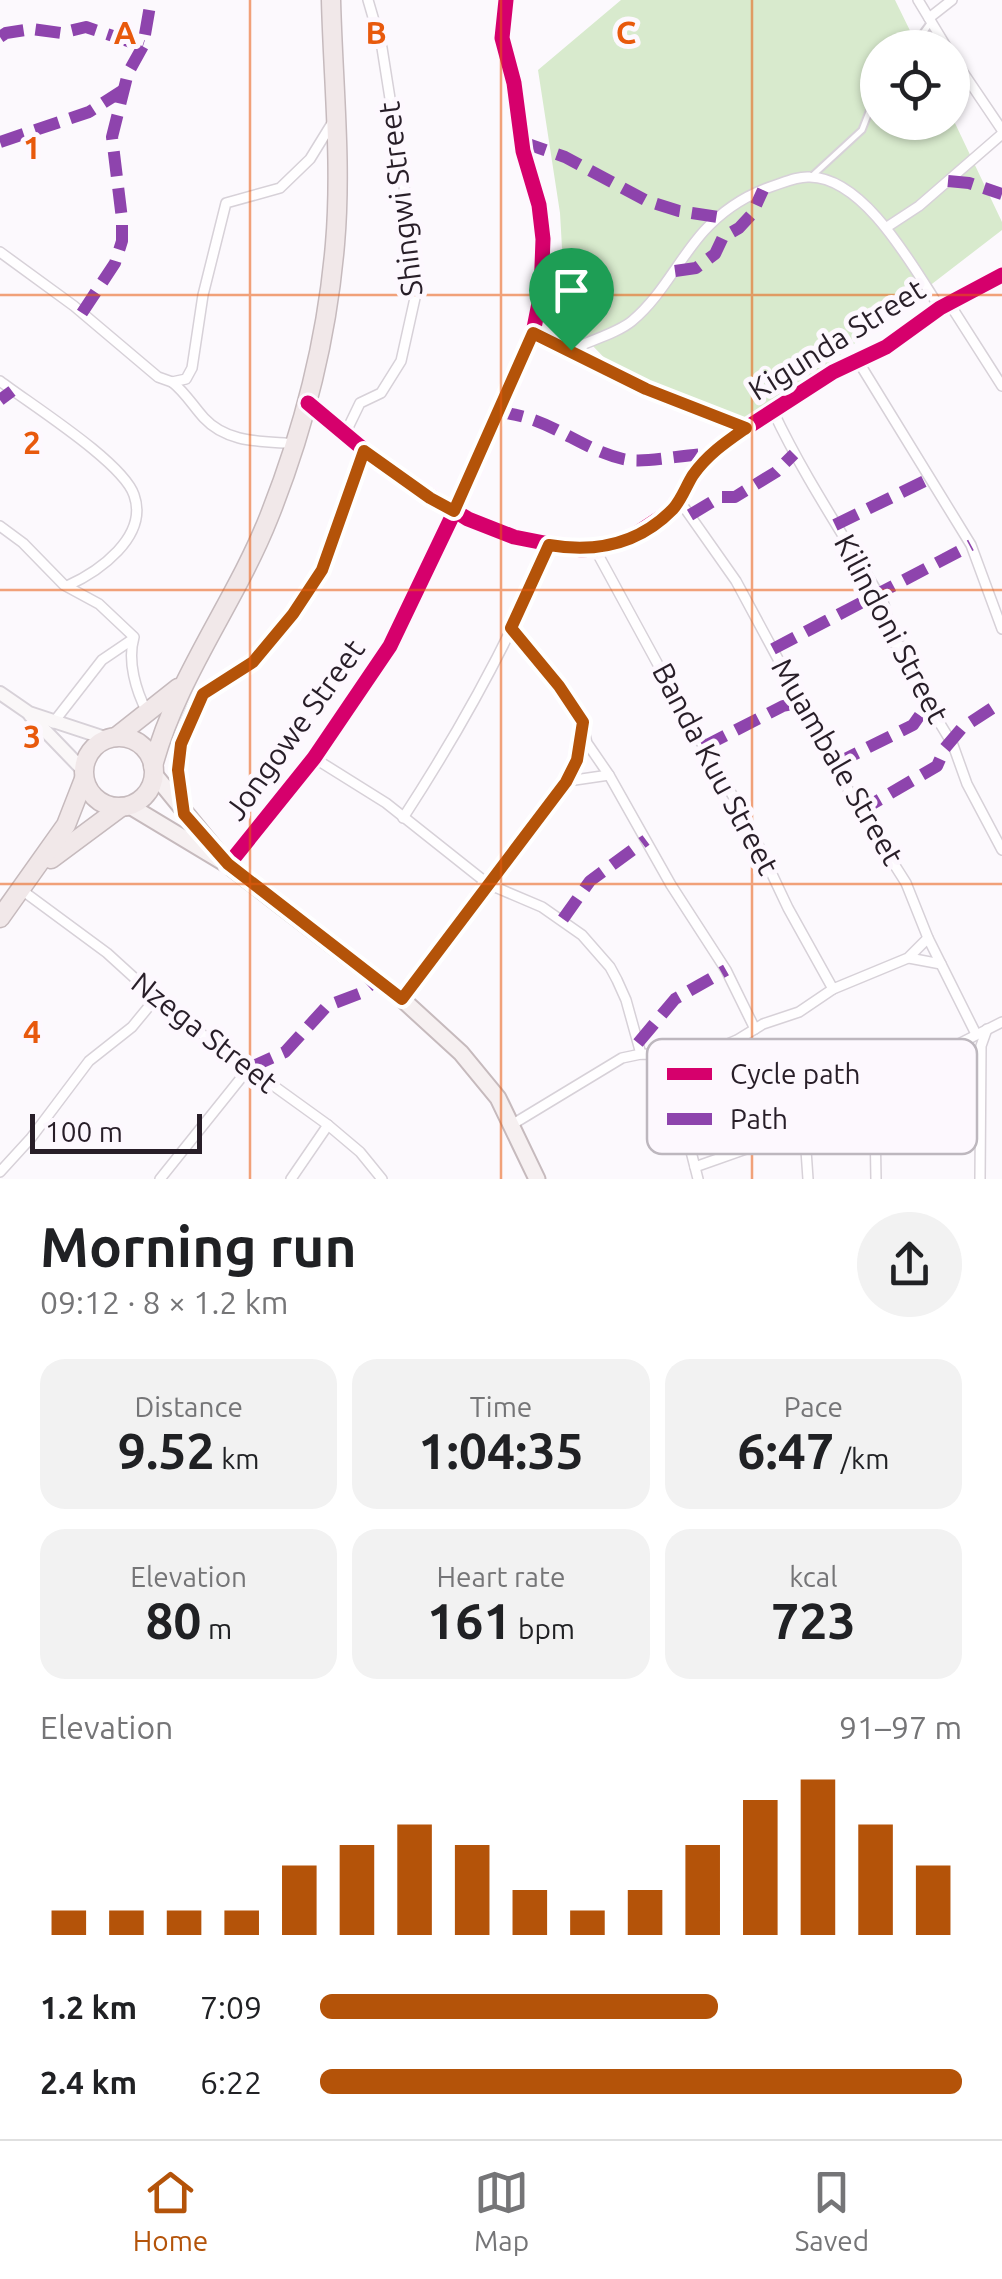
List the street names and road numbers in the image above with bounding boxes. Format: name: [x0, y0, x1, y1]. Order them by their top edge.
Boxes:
street label: Shingwi Street: [371, 100, 429, 298]
street label: Kigunda Street: [742, 271, 931, 407]
street label: Kilindoni Street: [828, 528, 956, 729]
street label: Jongowe Street: [217, 632, 371, 826]
street label: Muambale Street: [765, 652, 911, 871]
street label: Banda Kuu Street: [646, 657, 786, 880]
street label: Nzega Street: [125, 965, 284, 1100]

